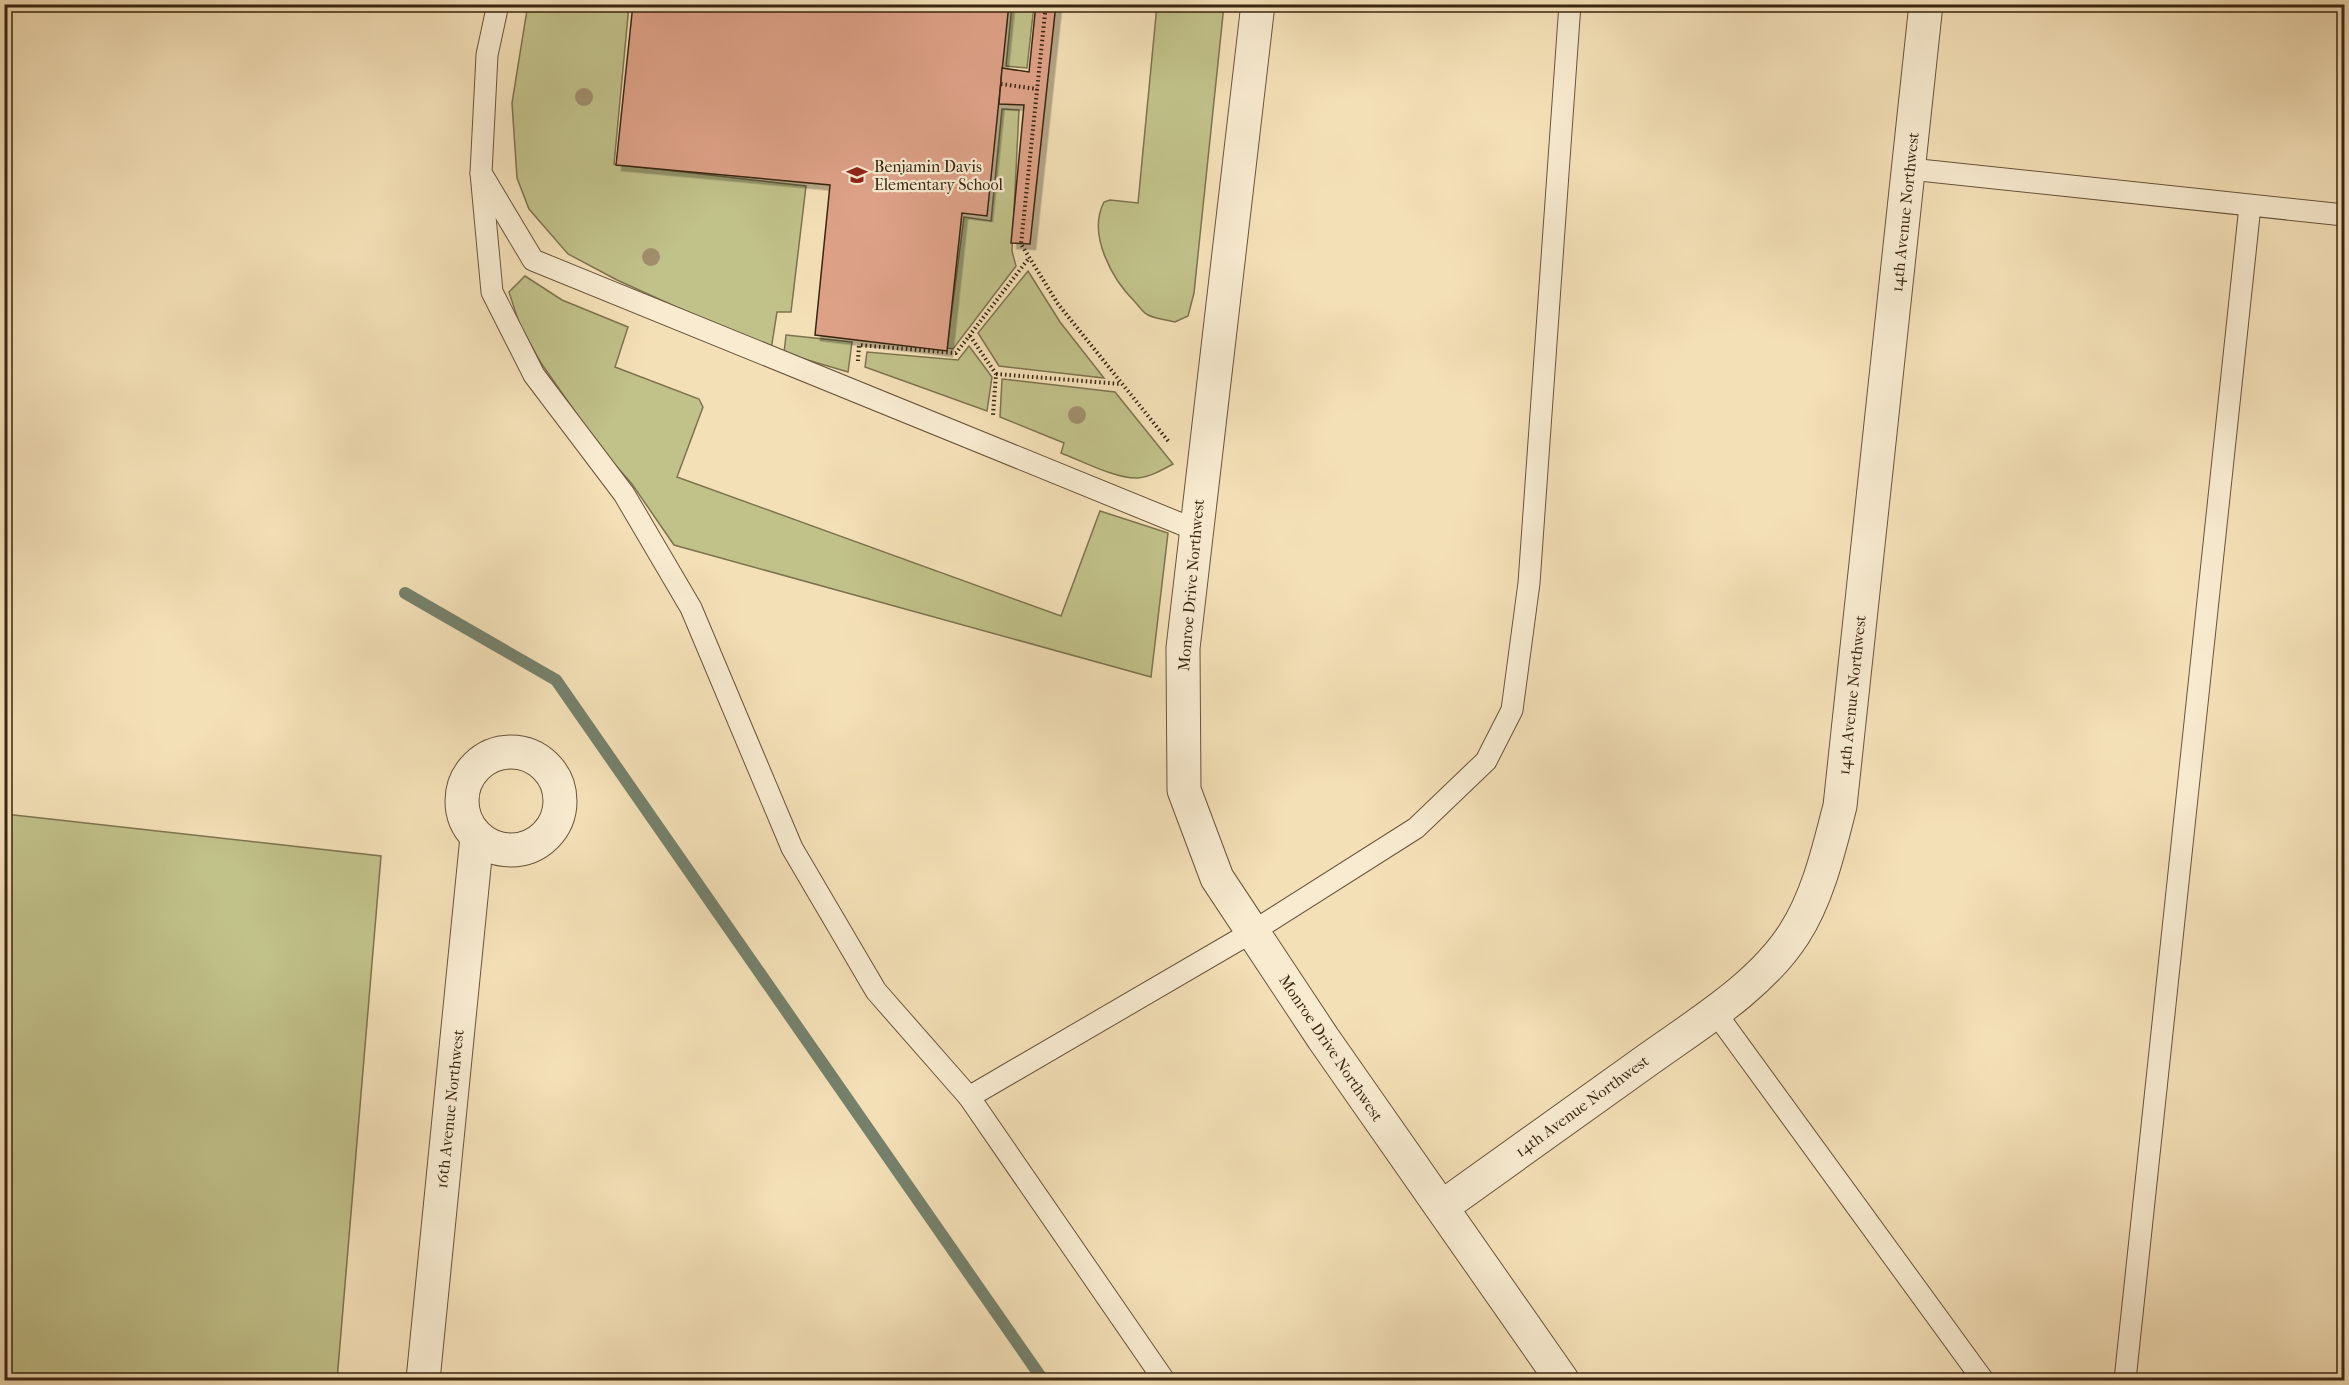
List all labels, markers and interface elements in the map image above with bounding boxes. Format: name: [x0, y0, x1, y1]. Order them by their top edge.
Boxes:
street label: 14th Avenue Northwest: [1887, 131, 1923, 293]
place label: Benjamin Davis Elementary School: [874, 157, 1003, 194]
school or university icon: Benjamin Davis Elementary School: [845, 163, 869, 187]
street label: Monroe Drive Northwest: [1174, 498, 1208, 672]
street label: 14th Avenue Northwest: [1834, 614, 1870, 776]
street label: Monroe Drive Northwest: [1275, 971, 1387, 1125]
street label: 16th Avenue Northwest: [432, 1028, 468, 1189]
street label: 14th Avenue Northwest: [1511, 1051, 1653, 1161]

